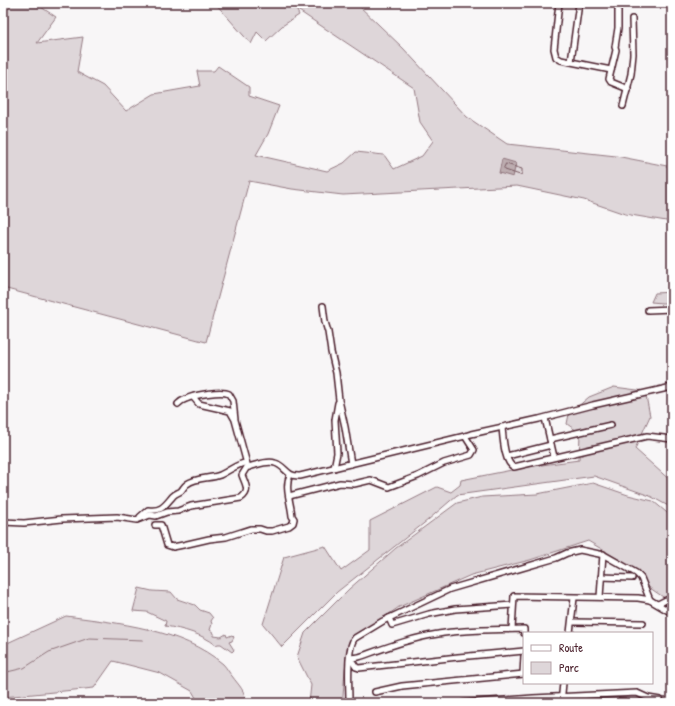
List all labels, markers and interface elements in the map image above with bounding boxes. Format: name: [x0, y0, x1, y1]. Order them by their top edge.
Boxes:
legend: [523, 632, 653, 684]
text: Route: [559, 639, 583, 656]
text: Parc: [559, 659, 579, 676]

